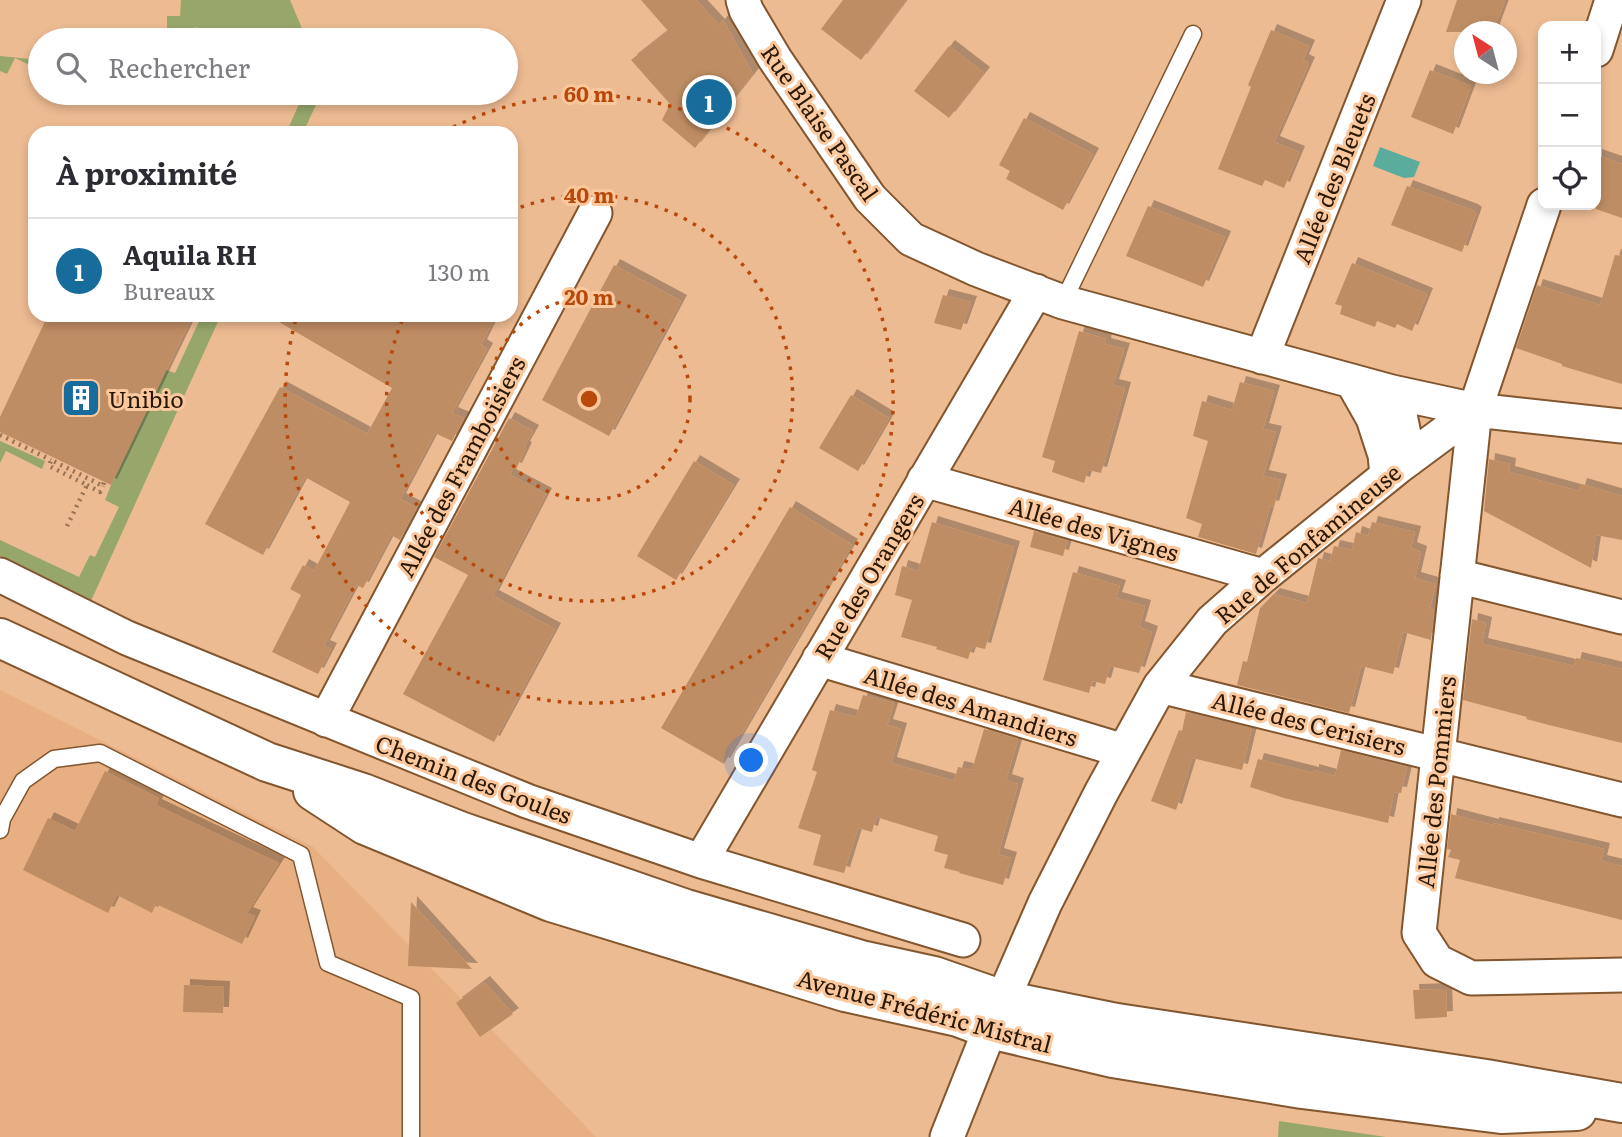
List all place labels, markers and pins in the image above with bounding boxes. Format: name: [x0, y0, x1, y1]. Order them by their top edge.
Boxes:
pin: 1: [686, 76, 732, 128]
building icon: Unibio: [60, 377, 102, 419]
place label: Unibio: [108, 381, 184, 415]
centre of rings: [577, 387, 601, 411]

